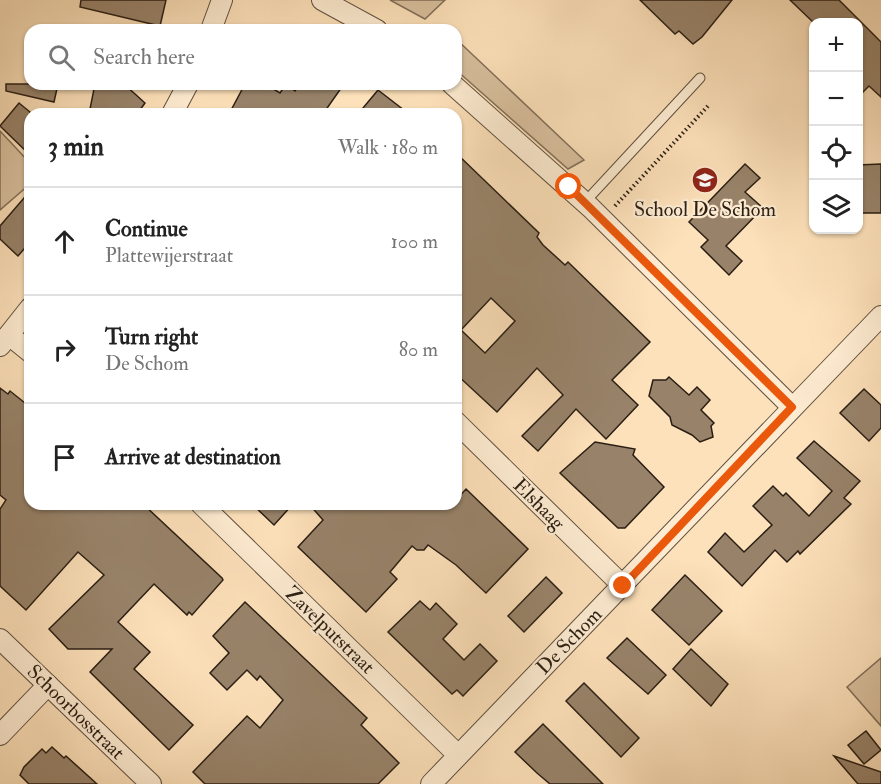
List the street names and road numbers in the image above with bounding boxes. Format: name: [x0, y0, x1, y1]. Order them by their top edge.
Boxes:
street label: Elshaag: [508, 473, 571, 536]
street label: Zavelputstraat: [279, 581, 381, 680]
street label: De Schom: [531, 602, 607, 680]
street label: Schoorbosstraat: [22, 659, 131, 765]

